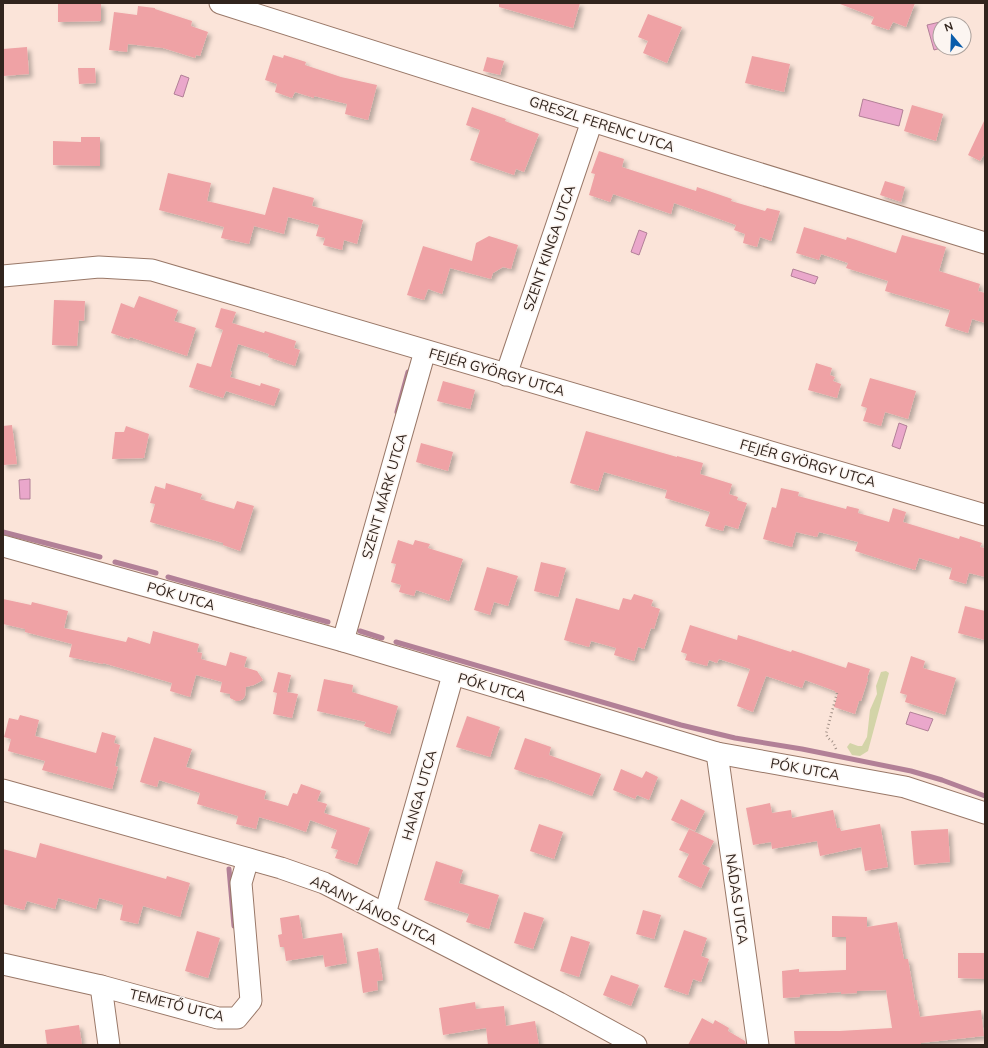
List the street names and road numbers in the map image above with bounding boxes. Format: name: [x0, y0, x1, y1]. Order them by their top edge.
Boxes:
street label: GRESZL FERENC UTCA: [527, 92, 678, 156]
street label: SZENT KINGA UTCA: [519, 182, 579, 314]
street label: FEJÉR GYÖRGY UTCA: [427, 344, 568, 400]
street label: SZENT MÁRK UTCA: [357, 430, 411, 561]
street label: FEJÉR GYÖRGY UTCA: [738, 435, 879, 491]
street label: PÓK UTCA: [145, 578, 218, 614]
street label: PÓK UTCA: [456, 669, 529, 705]
street label: HANGA UTCA: [397, 747, 441, 842]
street label: PÓK UTCA: [769, 754, 842, 784]
street label: NÁDAS UTCA: [722, 853, 752, 946]
street label: ARANY JÁNOS UTCA: [308, 871, 441, 949]
street label: TEMETŐ UTCA: [128, 985, 227, 1026]

